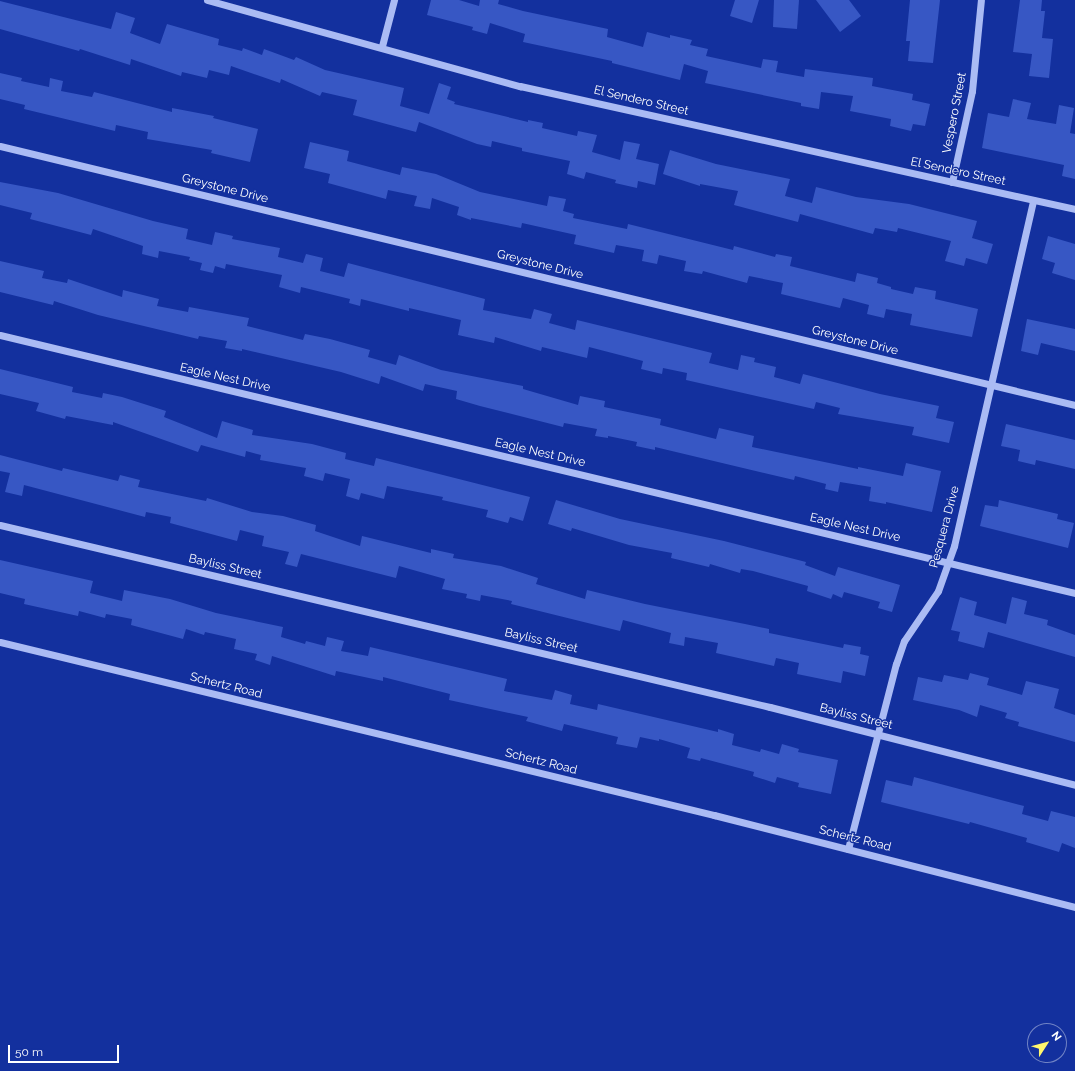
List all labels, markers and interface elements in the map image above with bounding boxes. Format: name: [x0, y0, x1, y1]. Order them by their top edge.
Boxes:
street label: Vespero Street: [940, 71, 970, 155]
street label: El Sendero Street: [592, 83, 690, 119]
street label: El Sendero Street: [909, 155, 1007, 189]
street label: Greystone Drive: [180, 171, 270, 207]
street label: Greystone Drive: [495, 247, 585, 283]
street label: Greystone Drive: [810, 323, 900, 359]
street label: Eagle Nest Drive: [178, 361, 272, 395]
street label: Eagle Nest Drive: [493, 436, 587, 470]
street label: Pesquera Drive: [927, 484, 963, 570]
street label: Eagle Nest Drive: [808, 511, 902, 545]
street label: Bayliss Street: [187, 552, 263, 582]
street label: Bayliss Street: [503, 626, 579, 656]
street label: Schertz Road: [188, 670, 264, 702]
street label: Bayliss Street: [818, 701, 894, 733]
street label: Schertz Road: [503, 746, 579, 778]
street label: Schertz Road: [817, 823, 893, 855]
north arrow: [1027, 1023, 1067, 1063]
text: N: [1049, 1029, 1064, 1043]
scale bar: [10, 1037, 121, 1063]
text: 50 m: [15, 1045, 43, 1059]

